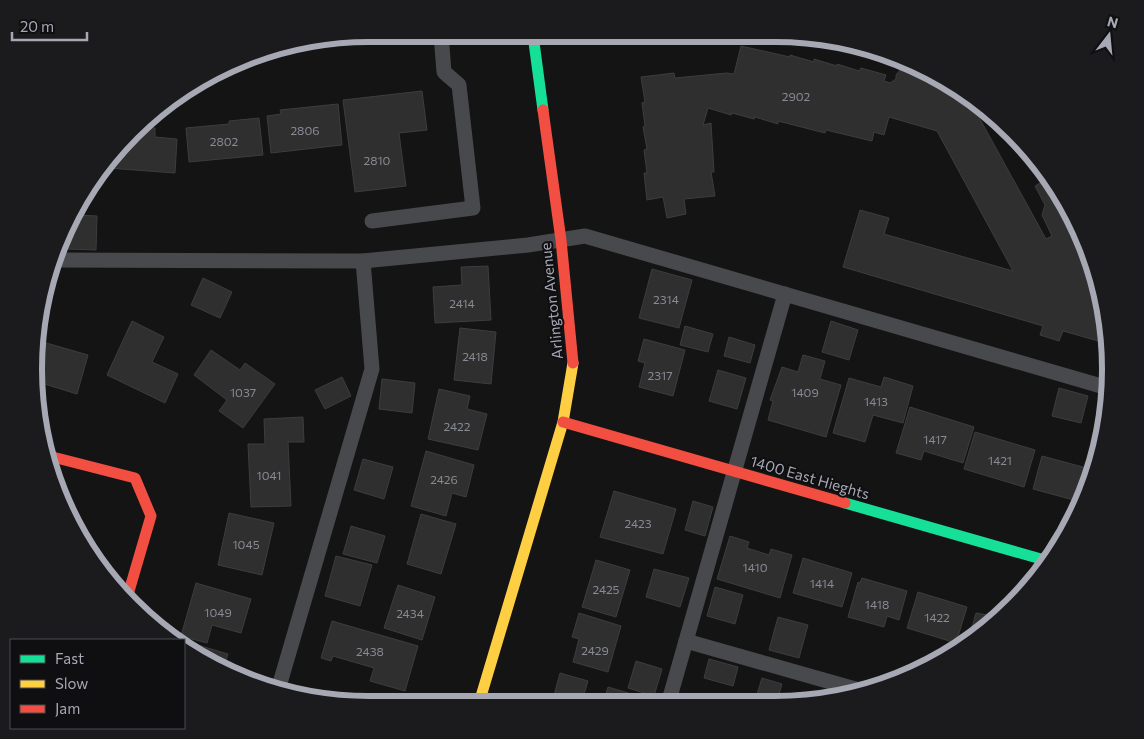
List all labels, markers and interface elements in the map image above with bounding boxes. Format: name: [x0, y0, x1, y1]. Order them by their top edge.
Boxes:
scale bar: [12, 10, 88, 42]
north arrow: [1084, 10, 1134, 60]
text: N: [1105, 12, 1120, 32]
text: 20 m: [20, 17, 54, 35]
house number: 2902: [782, 89, 811, 103]
house number: 2806: [290, 123, 320, 137]
house number: 2802: [210, 134, 239, 148]
house number: 2810: [364, 153, 391, 167]
street label: Arlington Avenue: [536, 242, 566, 360]
house number: 2314: [653, 292, 679, 306]
house number: 2414: [449, 296, 475, 310]
house number: 2418: [462, 349, 488, 363]
house number: 2317: [648, 368, 672, 382]
house number: 1037: [230, 385, 256, 399]
house number: 1409: [791, 385, 819, 399]
house number: 1413: [864, 394, 888, 408]
house number: 2422: [444, 419, 471, 433]
house number: 1417: [923, 432, 947, 446]
street label: 1400 East Hieghts: [748, 451, 872, 503]
house number: 1421: [988, 453, 1012, 467]
house number: 1041: [257, 468, 281, 482]
house number: 2426: [430, 472, 458, 486]
house number: 2423: [625, 516, 652, 530]
house number: 1045: [232, 537, 260, 551]
house number: 1410: [743, 560, 768, 574]
house number: 1414: [810, 576, 834, 590]
house number: 2425: [592, 582, 620, 596]
house number: 1418: [865, 597, 889, 611]
house number: 1049: [204, 605, 232, 619]
house number: 2434: [396, 606, 424, 620]
house number: 1422: [924, 610, 950, 624]
legend: [10, 639, 185, 729]
house number: 2429: [581, 643, 609, 657]
house number: 2438: [356, 644, 384, 658]
text: Fast: [55, 649, 84, 667]
text: Slow: [55, 674, 88, 692]
text: Jam: [55, 699, 80, 717]

